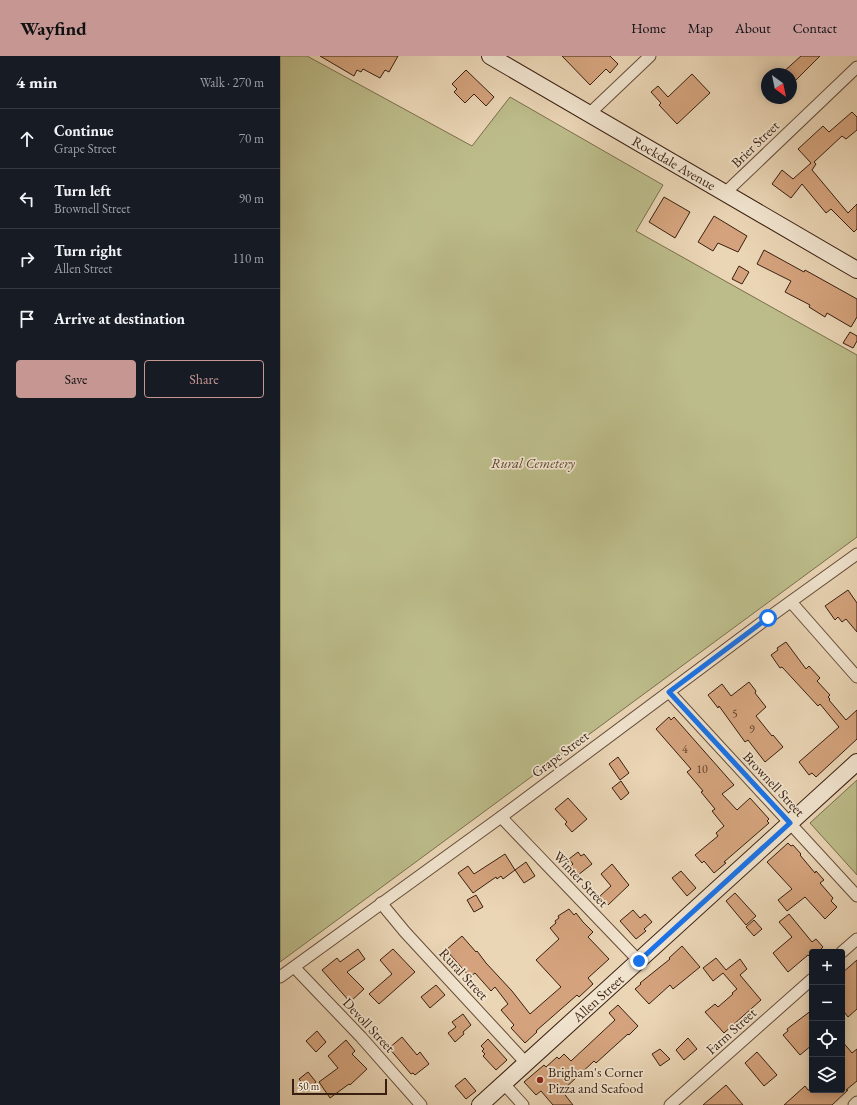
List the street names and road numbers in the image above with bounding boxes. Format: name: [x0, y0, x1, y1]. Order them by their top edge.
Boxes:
street label: Brier Street: [727, 116, 783, 171]
street label: Rockdale Avenue: [629, 132, 720, 194]
street label: Grape Street: [528, 726, 593, 781]
street label: Brownell Street: [739, 748, 809, 821]
street label: Winter Street: [550, 847, 613, 911]
street label: Rural Street: [435, 944, 493, 1004]
street label: Allen Street: [568, 970, 628, 1026]
street label: Devoll Street: [339, 994, 399, 1057]
street label: Farm Street: [702, 1003, 760, 1058]

